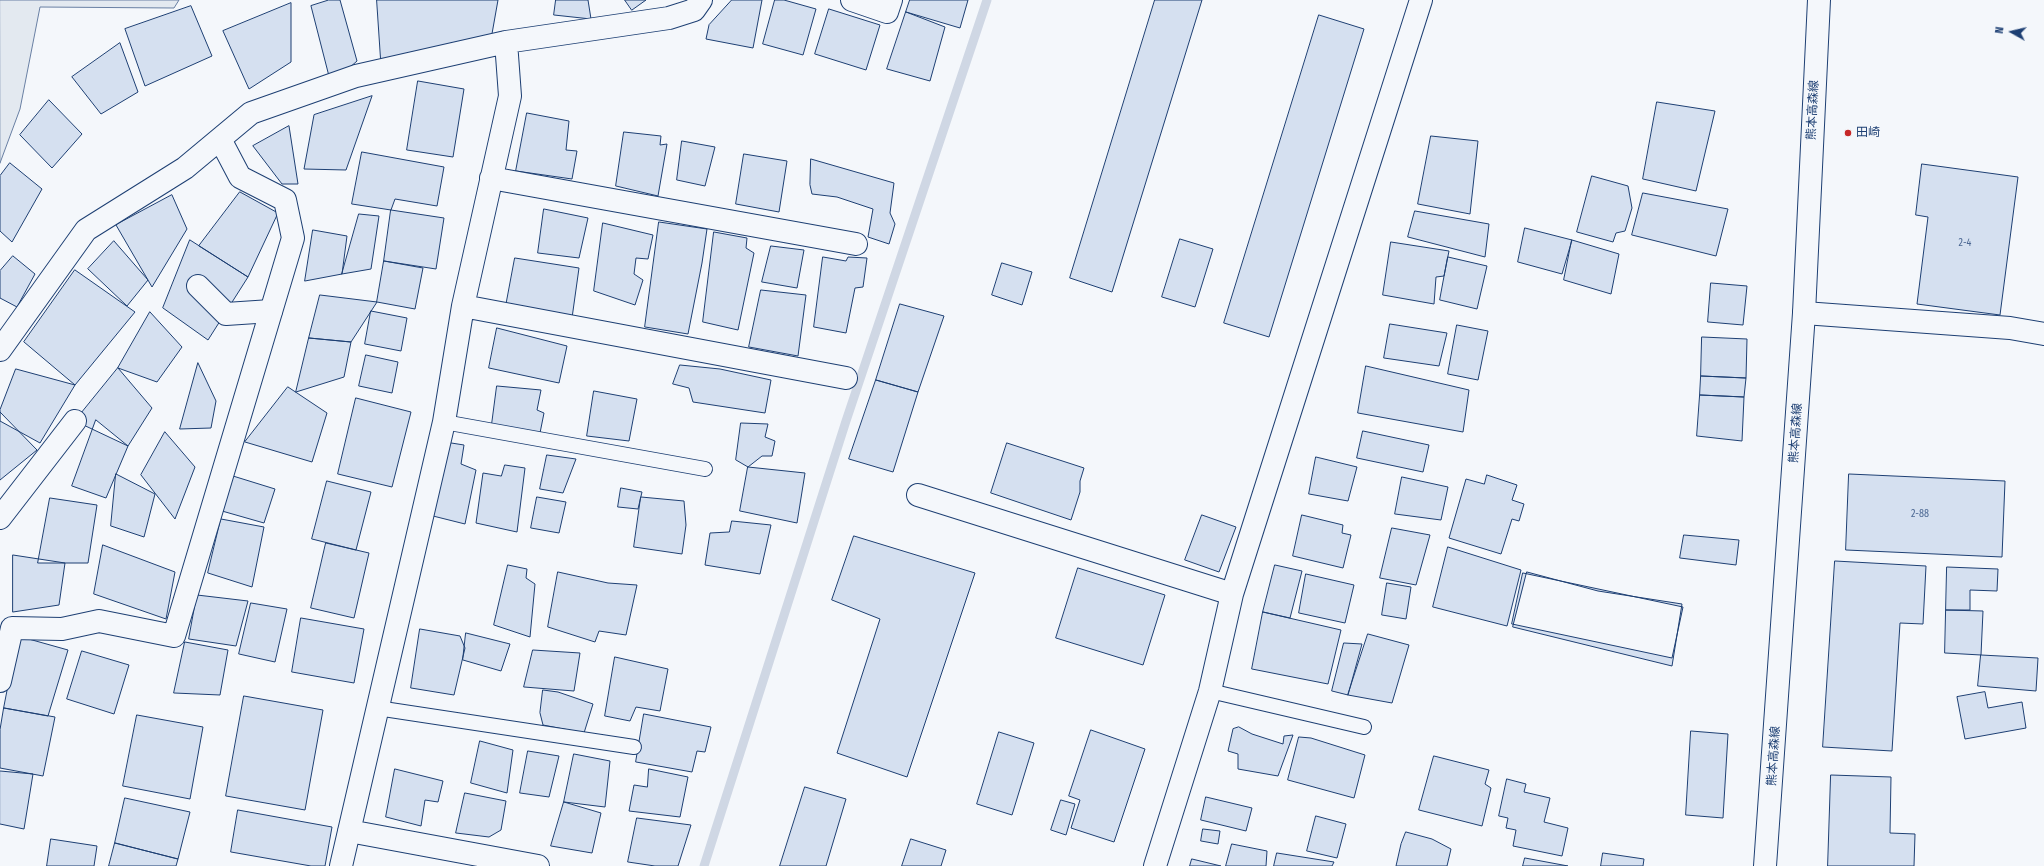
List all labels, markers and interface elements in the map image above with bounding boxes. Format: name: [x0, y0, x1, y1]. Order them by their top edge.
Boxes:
north arrow: [1992, 12, 2032, 52]
text: N: [1993, 26, 2007, 34]
street label: 熊本高森線: [1804, 80, 1822, 140]
place label: 田崎: [1856, 126, 1880, 140]
marker: 田崎: [1843, 128, 1853, 138]
house number: 2-4: [1959, 237, 1971, 249]
street label: 熊本高森線: [1787, 403, 1805, 463]
house number: 2-88: [1911, 508, 1929, 520]
street label: 熊本高森線: [1765, 726, 1783, 786]

